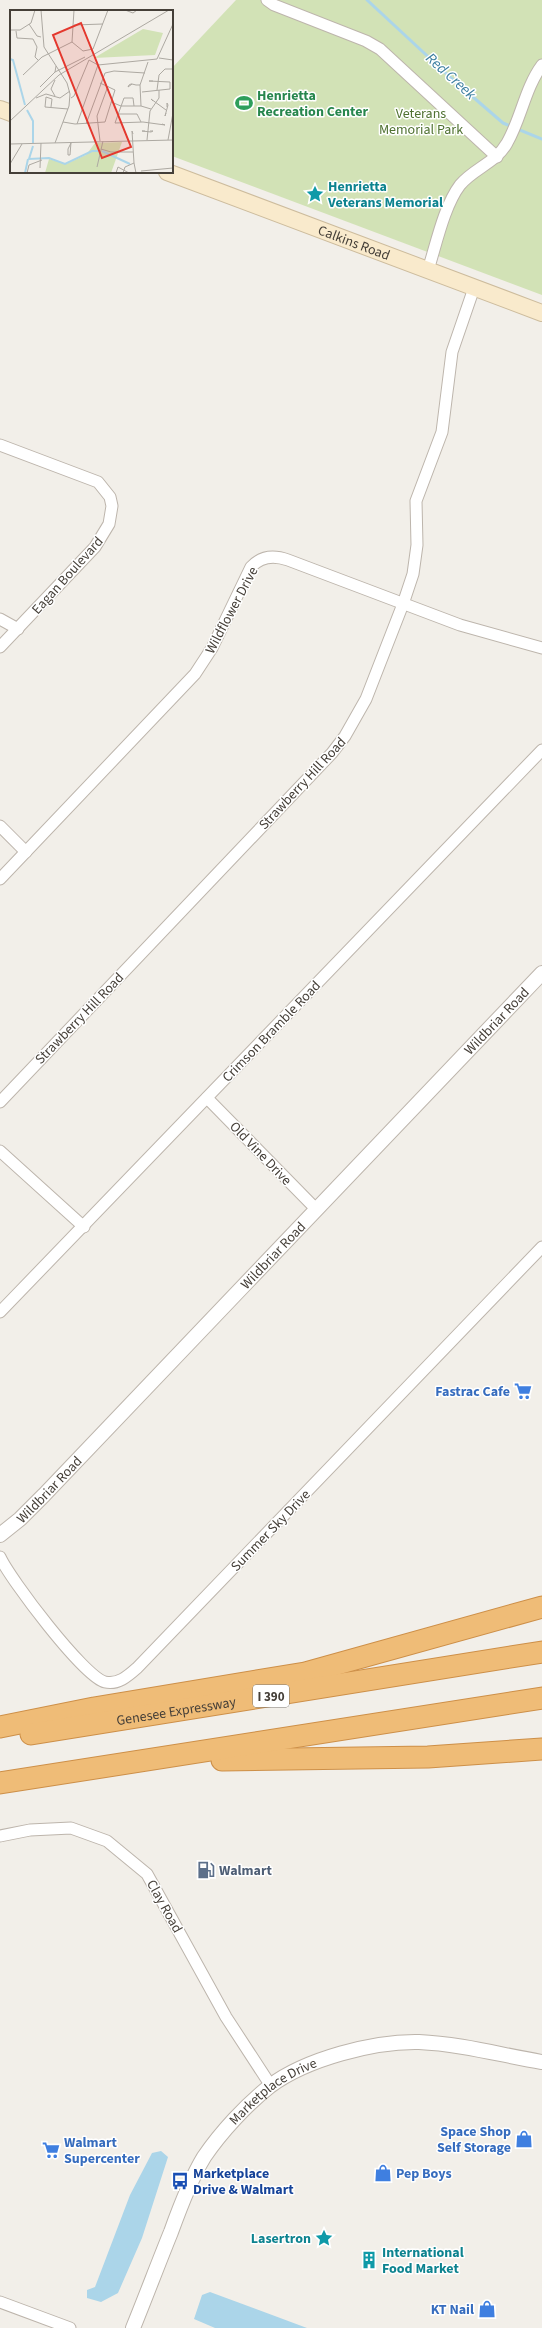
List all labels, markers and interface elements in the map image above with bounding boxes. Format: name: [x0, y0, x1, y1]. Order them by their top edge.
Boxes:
inset map: [10, 10, 173, 173]
water label: Red Creek: [421, 48, 481, 105]
place label: Henrietta Recreation Center: [257, 86, 368, 122]
sports icon: Henrietta Recreation Center: [234, 93, 254, 113]
park label: Veterans Memorial Park: [379, 104, 463, 140]
place label: Henrietta Veterans Memorial: [327, 177, 443, 213]
place icon: Henrietta Veterans Memorial: [305, 184, 325, 204]
street label: Calkins Road: [315, 221, 393, 266]
street label: Eagan Boulevard: [27, 532, 108, 619]
street label: Wildflower Drive: [201, 563, 263, 658]
street label: Strawberry Hill Road: [254, 733, 351, 834]
street label: Strawberry Hill Road: [31, 969, 129, 1069]
street label: Crimson Bramble Road: [218, 976, 326, 1087]
street label: Wildbriar Road: [460, 983, 534, 1060]
street label: Old Vine Drive: [225, 1117, 296, 1190]
street label: Wildbriar Road: [236, 1218, 311, 1294]
supermarket icon: Fastrac Cafe: [513, 1381, 533, 1401]
place label: Fastrac Cafe: [435, 1382, 510, 1402]
street label: Wildbriar Road: [12, 1452, 87, 1528]
street label: Summer Sky Drive: [226, 1485, 315, 1576]
road number: I 390: [253, 1685, 289, 1707]
street label: Genesee Expressway: [115, 1692, 238, 1731]
fuel station icon: Walmart: [196, 1860, 216, 1880]
place label: Walmart: [219, 1861, 273, 1881]
street label: Clay Road: [141, 1876, 187, 1937]
street label: Marketplace Drive: [225, 2054, 320, 2130]
place label: Space Shop Self Storage: [437, 2122, 511, 2158]
shop icon: Space Shop Self Storage: [514, 2129, 534, 2149]
place label: Walmart Supercenter: [64, 2133, 140, 2169]
supermarket icon: Walmart Supercenter: [41, 2140, 61, 2160]
shop icon: Pep Boys: [373, 2163, 393, 2183]
place label: Marketplace Drive & Walmart: [193, 2164, 294, 2200]
place label: Pep Boys: [396, 2164, 452, 2184]
bus stop icon: Marketplace Drive & Walmart: [170, 2171, 190, 2191]
place icon: Lasertron: [314, 2228, 334, 2248]
place label: Lasertron: [251, 2229, 311, 2249]
place label: International Food Market: [382, 2243, 464, 2279]
building icon: International Food Market: [359, 2250, 379, 2270]
shop icon: KT Nail: [477, 2299, 497, 2319]
place label: KT Nail: [431, 2300, 474, 2320]

